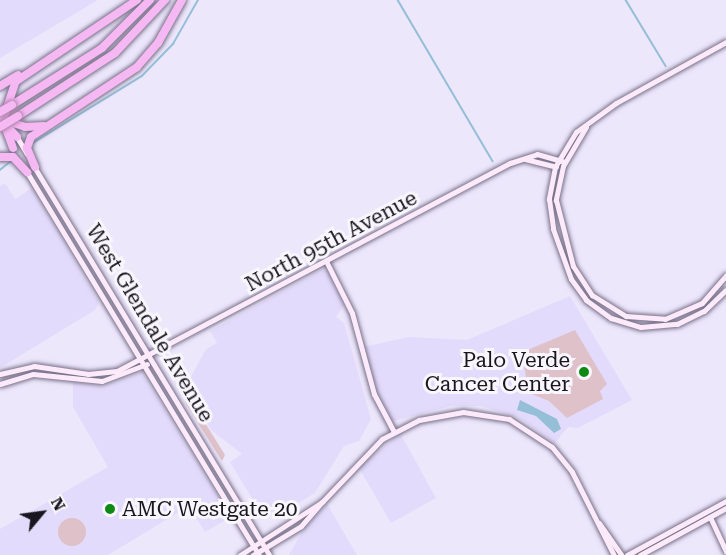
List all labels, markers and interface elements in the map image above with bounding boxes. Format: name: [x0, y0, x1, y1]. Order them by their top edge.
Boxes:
street label: North 95th Avenue: [241, 185, 421, 297]
street label: West Glendale Avenue: [81, 220, 219, 426]
place label: Palo Verde Cancer Center: [425, 347, 570, 397]
marker: Palo Verde Cancer Center: [575, 363, 593, 381]
north arrow: [12, 483, 72, 543]
text: N: [47, 494, 69, 514]
place label: AMC Westgate 20: [122, 496, 297, 522]
marker: AMC Westgate 20: [103, 502, 117, 516]

